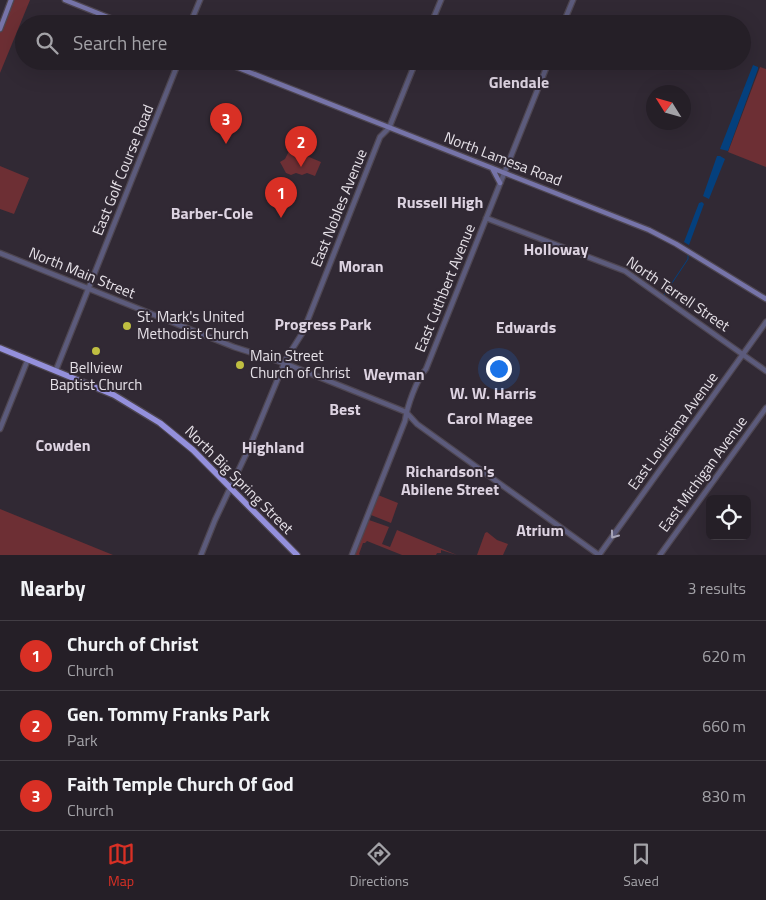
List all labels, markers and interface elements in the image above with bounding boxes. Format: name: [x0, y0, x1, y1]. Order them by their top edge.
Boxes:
search box: [15, 15, 751, 70]
text: Search here: [73, 28, 167, 57]
icon: search: [33, 29, 61, 57]
district label: Glendale: [489, 70, 549, 94]
north arrow: [646, 85, 691, 130]
street label: East Golf Course Road: [86, 101, 159, 239]
pin: 3: [210, 103, 242, 144]
street label: North Lamesa Road: [441, 125, 566, 192]
pin: 2: [285, 126, 317, 167]
street label: East Nobles Avenue: [304, 145, 373, 270]
pin: 1: [265, 177, 297, 218]
district label: Russell High: [397, 190, 483, 214]
district label: Barber-Cole: [171, 201, 253, 225]
street label: East Cuthbert Avenue: [408, 220, 481, 356]
district label: Holloway: [524, 237, 588, 261]
street label: North Main Street: [25, 241, 140, 305]
street label: North Terrell Street: [622, 250, 735, 337]
district label: Moran: [338, 254, 384, 278]
place label: St. Mark's United Methodist Church: [137, 305, 249, 345]
district label: Progress Park: [275, 312, 372, 336]
district label: Edwards: [496, 315, 556, 339]
marker: St. Mark's United Methodist Church: [121, 320, 133, 332]
place label: Main Street Church of Christ: [250, 344, 351, 384]
marker: Bellview Baptist Church: [90, 345, 102, 357]
place label: Bellview Baptist Church: [50, 356, 142, 396]
your location: [486, 356, 512, 382]
marker: Main Street Church of Christ: [234, 359, 246, 371]
district label: Weyman: [363, 362, 425, 386]
street label: East Louisiana Avenue: [622, 367, 723, 495]
district label: W. W. Harris: [450, 381, 536, 405]
district label: Best: [329, 397, 361, 421]
district label: Carol Magee: [447, 406, 533, 430]
street label: East Michigan Avenue: [653, 411, 753, 537]
street label: North Big Spring Street: [180, 420, 299, 540]
district label: Cowden: [35, 433, 91, 457]
district label: Highland: [242, 435, 304, 459]
district label: Richardson's Abilene Street: [401, 459, 499, 501]
map controls: [706, 495, 751, 540]
button: locate: [706, 495, 751, 540]
district label: Atrium: [516, 518, 564, 542]
one-way arrow: [611, 529, 620, 539]
text: Nearby: [20, 572, 85, 604]
text: 3 results: [687, 576, 746, 600]
text: Church of Christ: [67, 629, 198, 658]
text: 1: [32, 644, 40, 668]
text: 620 m: [702, 644, 746, 668]
text: Church: [67, 658, 114, 682]
text: Gen. Tommy Franks Park: [67, 699, 270, 728]
text: 2: [32, 714, 40, 738]
text: 660 m: [702, 714, 746, 738]
text: Park: [67, 728, 98, 752]
text: Faith Temple Church Of God: [67, 769, 294, 798]
text: 3: [32, 784, 40, 808]
text: 830 m: [702, 784, 746, 808]
text: Church: [67, 798, 114, 822]
tab: Map: [107, 840, 135, 891]
tab: Directions: [349, 840, 409, 891]
tab: Saved: [623, 840, 659, 891]

